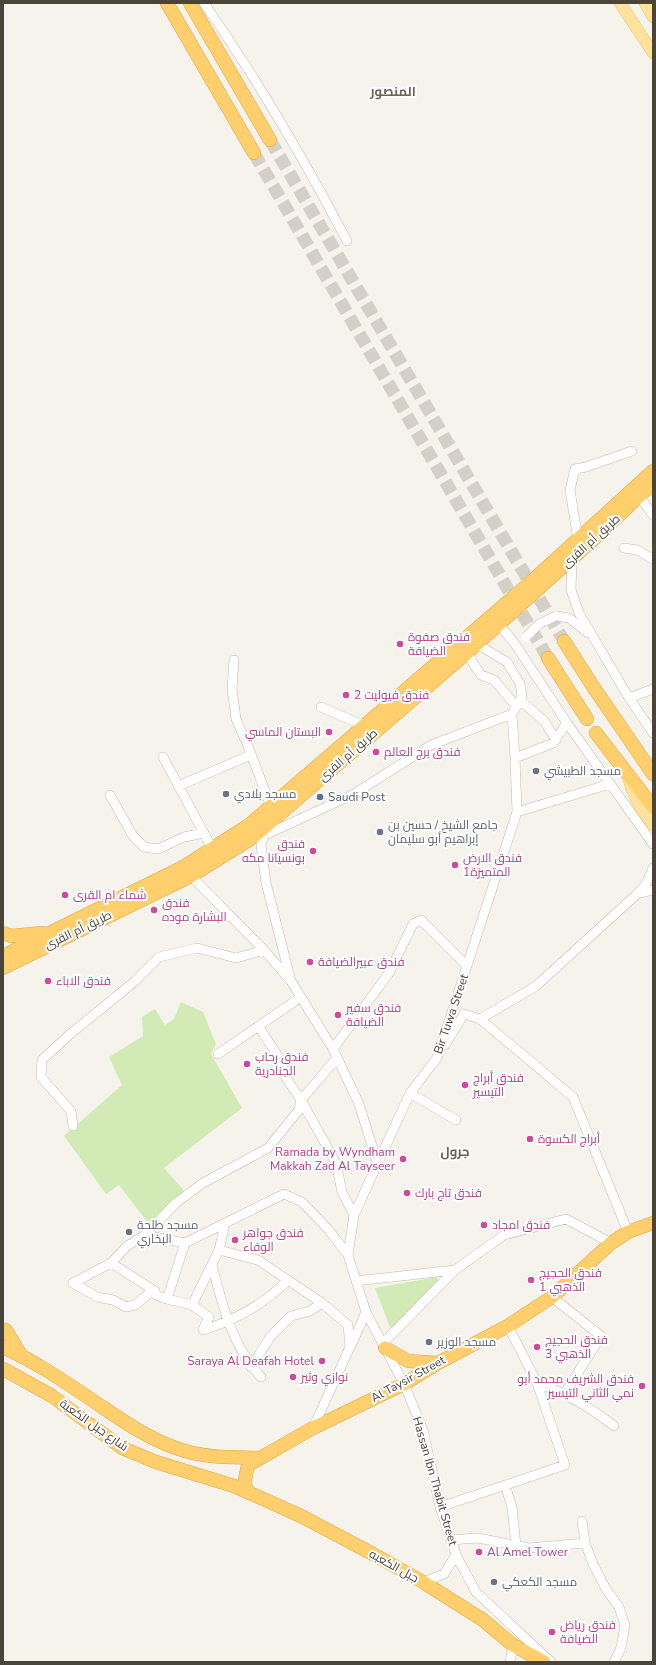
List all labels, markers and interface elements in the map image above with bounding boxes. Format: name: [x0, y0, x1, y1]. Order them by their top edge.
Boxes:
district label: المنصور: [369, 83, 416, 101]
street label: طريق أم القرى: [559, 511, 623, 571]
place label: فندق صفوة الضيافة: [408, 629, 470, 659]
marker: فندق صفوة الضيافة: [395, 639, 405, 649]
place label: فندق فيوليت 2: [354, 687, 429, 703]
marker: فندق فيوليت 2: [341, 690, 351, 700]
place label: البستان الماسي: [245, 724, 321, 742]
street label: طريق أم القرى: [315, 725, 381, 785]
marker: البستان الماسي: [324, 727, 334, 737]
place label: فندق برج العالم: [384, 744, 460, 760]
marker: فندق برج العالم: [371, 747, 381, 757]
place label: مسجد الطبيشي: [544, 763, 621, 781]
marker: مسجد الطبيشي: [531, 766, 541, 776]
place label: مسجد بلادي: [234, 786, 297, 804]
marker: مسجد بلادي: [221, 789, 231, 799]
place label: Saudi Post: [328, 789, 386, 805]
marker: Saudi Post: [315, 792, 325, 802]
place label: جامع الشيخ / حسين بن إبراهيم أبو سليمان: [388, 817, 498, 847]
marker: جامع الشيخ / حسين بن إبراهيم أبو سليمان: [375, 827, 385, 837]
place label: فندق بونسيانا مكه: [242, 836, 305, 866]
marker: فندق بونسيانا مكه: [308, 846, 318, 856]
place label: فندق الارض المتميزة1: [463, 850, 522, 880]
marker: فندق الارض المتميزة1: [450, 860, 460, 870]
place label: شماء ام القرى: [73, 887, 147, 903]
marker: شماء ام القرى: [60, 890, 70, 900]
place label: فندق البشارة موده: [162, 895, 227, 925]
marker: فندق البشارة موده: [149, 905, 159, 915]
street label: طريق أم القرى: [42, 907, 114, 953]
place label: فندق عبيرالضيافة: [318, 954, 405, 970]
marker: فندق عبيرالضيافة: [305, 957, 315, 967]
street label: Bir Tuwa Street: [430, 971, 472, 1056]
place label: فندق الاباء: [56, 973, 111, 989]
marker: فندق الاباء: [43, 976, 53, 986]
place label: فندق سفير الضيافة: [345, 1000, 401, 1030]
marker: فندق سفير الضيافة: [333, 1010, 343, 1020]
place label: فندق رحاب الجنادرية: [255, 1049, 309, 1079]
marker: فندق رحاب الجنادرية: [242, 1059, 252, 1069]
place label: فندق أبراج التيسير: [472, 1070, 524, 1100]
marker: فندق أبراج التيسير: [460, 1080, 470, 1090]
place label: أبراج الكسوة: [538, 1131, 600, 1147]
marker: أبراج الكسوة: [525, 1134, 535, 1144]
district label: جرول: [441, 1143, 469, 1161]
place label: Ramada by Wyndham Makkah Zad Al Tayseer: [270, 1144, 396, 1174]
marker: Ramada by Wyndham Makkah Zad Al Tayseer: [398, 1154, 408, 1164]
place label: فندق تاج بارك: [415, 1185, 482, 1201]
marker: فندق تاج بارك: [402, 1188, 412, 1198]
place label: مسجد طلحة البخاري: [137, 1217, 199, 1249]
place label: فندق امجاد: [492, 1217, 550, 1233]
marker: فندق امجاد: [479, 1220, 489, 1230]
place label: فندق جواهر الوفاء: [242, 1225, 304, 1255]
marker: مسجد طلحة البخاري: [124, 1227, 134, 1237]
marker: فندق جواهر الوفاء: [230, 1235, 240, 1245]
place label: فندق الحجيج الذهبي 1: [539, 1265, 602, 1297]
marker: فندق الحجيج الذهبي 1: [526, 1275, 536, 1285]
place label: فندق الحجيج الذهبي 3: [545, 1332, 608, 1364]
place label: مسجد الوزير: [436, 1334, 496, 1350]
marker: مسجد الوزير: [424, 1337, 434, 1347]
marker: فندق الحجيج الذهبي 3: [532, 1342, 542, 1352]
street label: Al Taysir Street: [368, 1352, 449, 1406]
place label: Saraya Al Deafah Hotel: [187, 1353, 314, 1369]
marker: Saraya Al Deafah Hotel: [317, 1356, 327, 1366]
place label: نوازي وثير: [300, 1369, 348, 1387]
place label: فندق الشريف محمد أبو نمي الثاني التيسير: [517, 1371, 634, 1403]
marker: نوازي وثير: [288, 1372, 298, 1382]
marker: فندق الشريف محمد أبو نمي الثاني التيسير: [637, 1381, 647, 1391]
street label: شارع جبل الكعبة: [56, 1395, 132, 1455]
street label: Hassan Ibn Thabit Street: [409, 1415, 461, 1548]
place label: Al Amel Tower: [487, 1544, 569, 1560]
street label: جبل الكعبه: [366, 1546, 422, 1586]
marker: Al Amel Tower: [474, 1547, 484, 1557]
place label: مسجد الكعكي: [502, 1574, 577, 1592]
marker: مسجد الكعكي: [489, 1577, 499, 1587]
place label: فندق رياض الضيافة: [560, 1617, 616, 1647]
marker: فندق رياض الضيافة: [547, 1627, 557, 1637]

